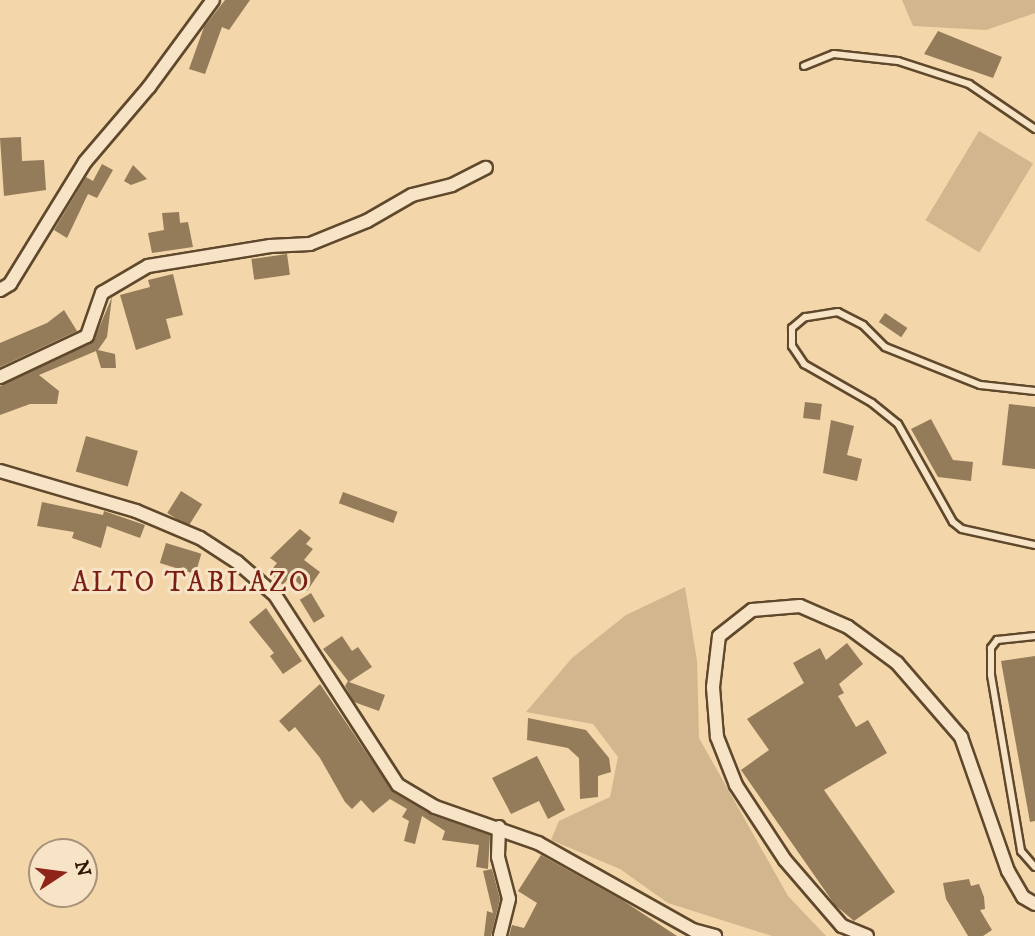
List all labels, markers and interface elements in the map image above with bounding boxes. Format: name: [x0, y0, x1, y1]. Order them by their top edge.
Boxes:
district label: ALTO TABLAZO: [73, 566, 309, 600]
north arrow: [28, 838, 98, 908]
text: N: [69, 858, 95, 879]

